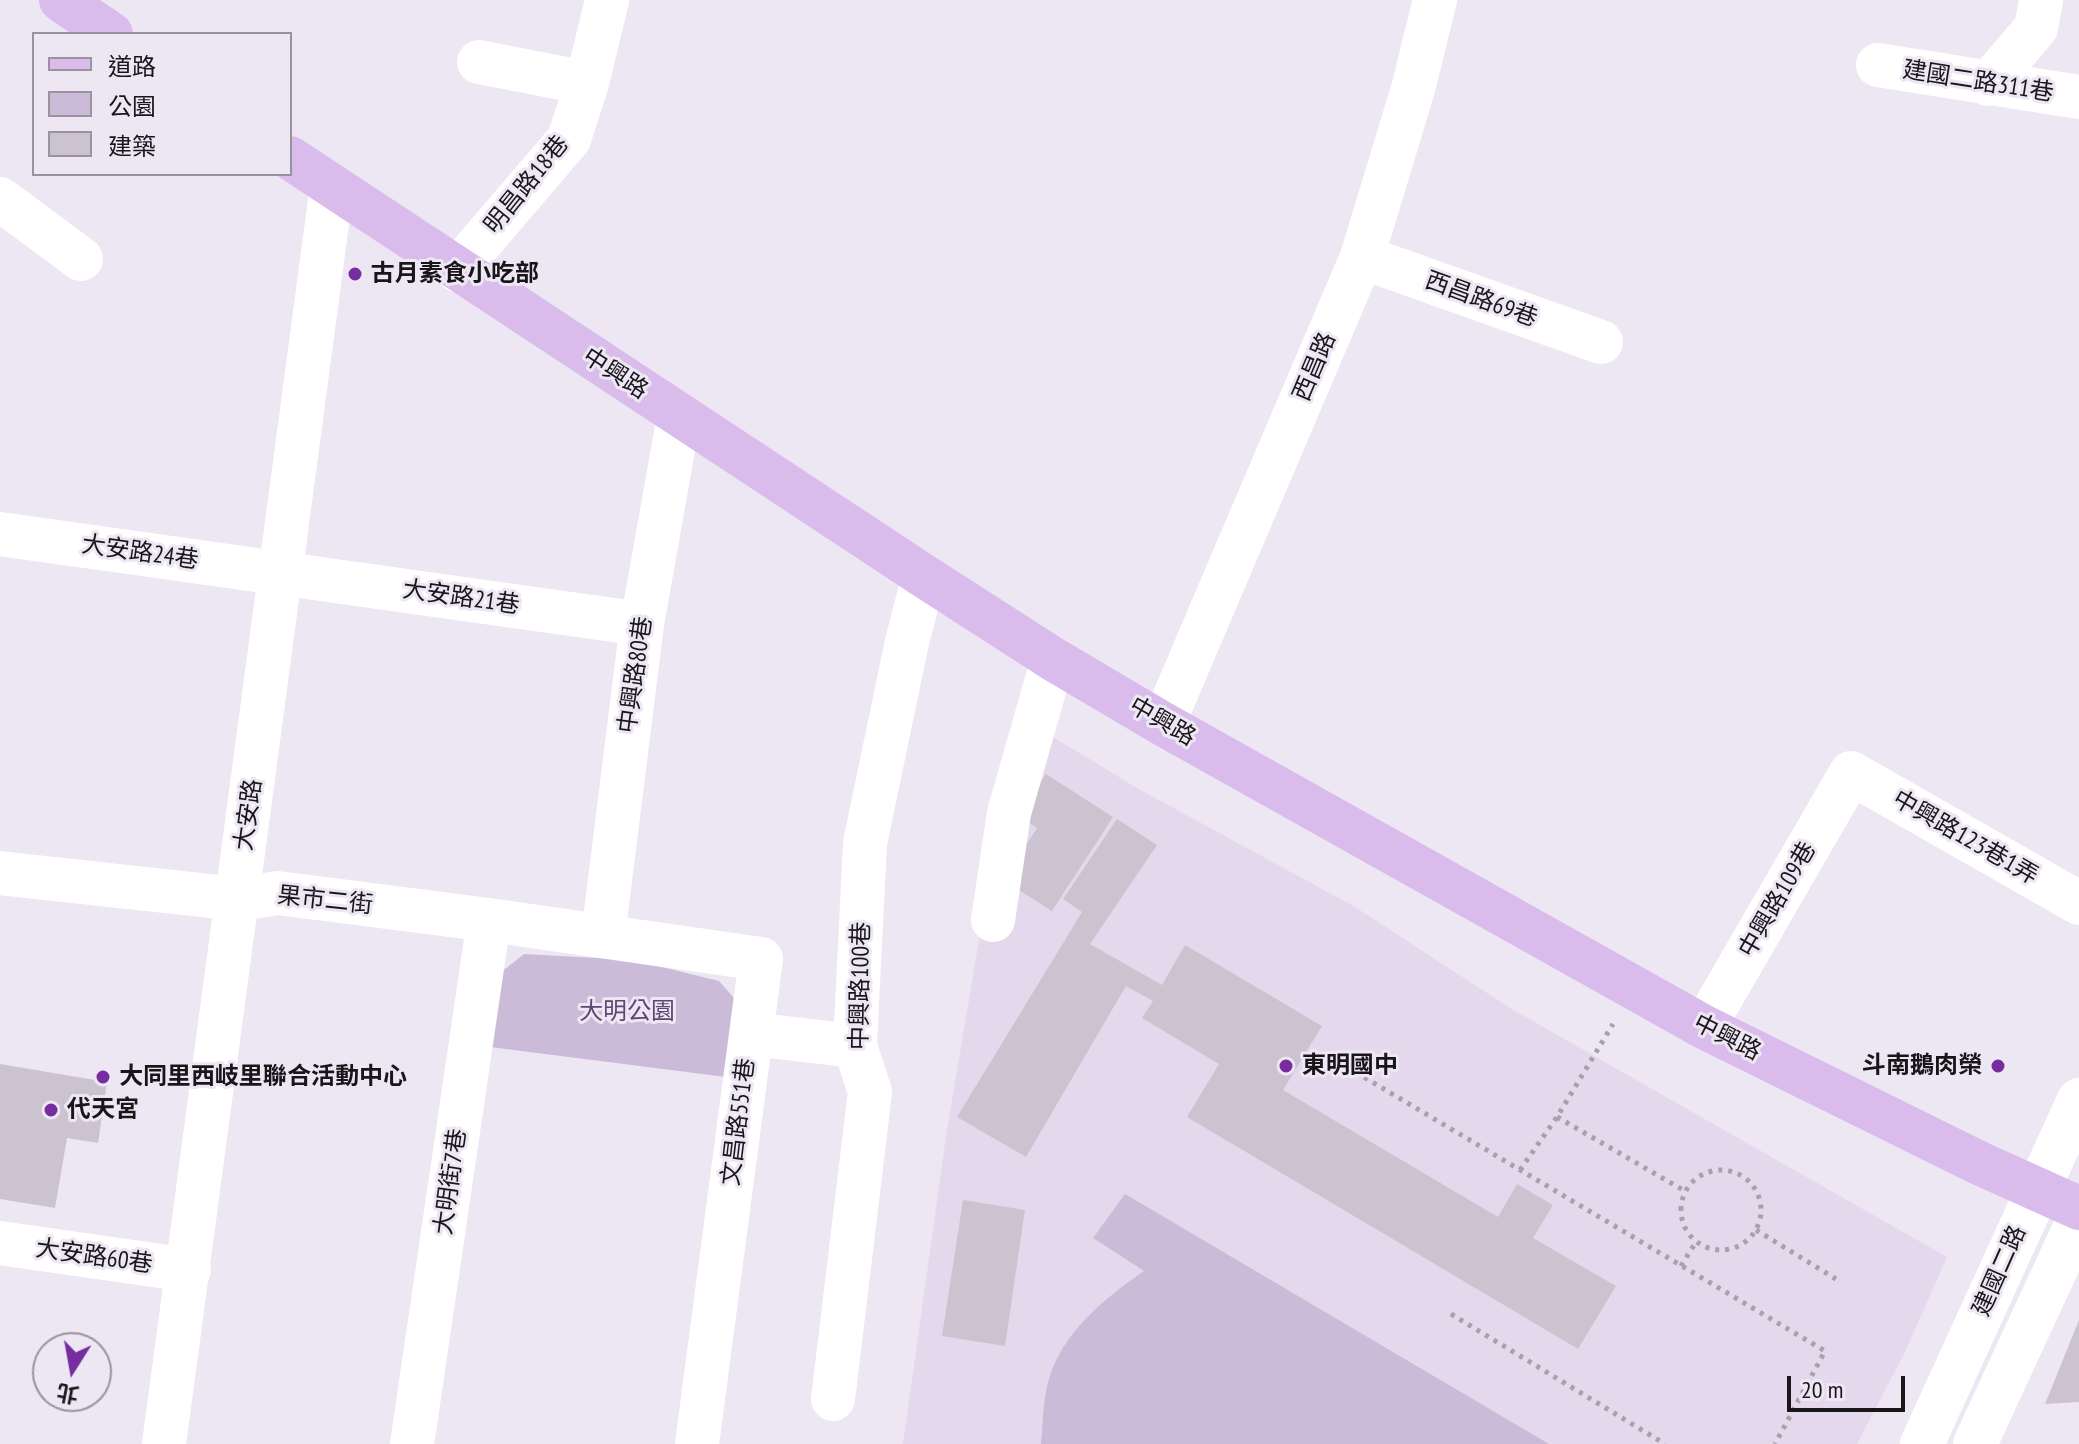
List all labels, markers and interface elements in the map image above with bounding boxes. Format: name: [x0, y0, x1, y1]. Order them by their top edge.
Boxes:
legend: [32, 32, 292, 176]
text: 道路: [108, 51, 156, 82]
street label: 建國二路311巷: [1900, 56, 2056, 108]
text: 公園: [108, 91, 156, 122]
street label: 明昌路18巷: [479, 130, 575, 240]
text: 建築: [108, 131, 156, 162]
place label: 古月素食小吃部: [371, 260, 539, 288]
marker: 古月素食小吃部: [346, 265, 364, 283]
street label: 西昌路69巷: [1421, 266, 1541, 334]
street label: 西昌路: [1288, 328, 1342, 406]
street label: 中興路: [577, 342, 653, 406]
street label: 大安路24巷: [80, 531, 200, 575]
street label: 大安路21巷: [401, 576, 521, 620]
street label: 中興路80巷: [614, 615, 658, 735]
street label: 中興路: [1124, 692, 1200, 752]
street label: 大安路: [230, 777, 268, 853]
street label: 中興路123巷1弄: [1887, 785, 2043, 891]
street label: 中興路109巷: [1733, 837, 1823, 963]
street label: 果市二街: [276, 882, 374, 920]
street label: 中興路100巷: [845, 922, 877, 1050]
park label: 大明公園: [579, 998, 675, 1026]
street label: 中興路: [1688, 1009, 1766, 1067]
place label: 東明國中: [1302, 1052, 1398, 1080]
place label: 斗南鵝肉榮: [1862, 1052, 1982, 1080]
street label: 文昌路551巷: [717, 1057, 761, 1187]
marker: 東明國中: [1277, 1057, 1295, 1075]
marker: 斗南鵝肉榮: [1989, 1057, 2007, 1075]
place label: 大同里西岐里聯合活動中心: [119, 1063, 407, 1091]
marker: 大同里西岐里聯合活動中心: [94, 1068, 112, 1086]
place label: 代天宮: [67, 1096, 139, 1124]
marker: 代天宮: [42, 1101, 60, 1119]
street label: 大明街7巷: [429, 1127, 473, 1237]
street label: 建國二路: [1967, 1221, 2033, 1321]
street label: 大安路60巷: [34, 1235, 154, 1279]
north arrow: [32, 1332, 112, 1412]
scale bar: [1791, 1360, 1909, 1410]
text: 20 m: [1801, 1374, 1843, 1405]
text: 北: [54, 1378, 81, 1409]

